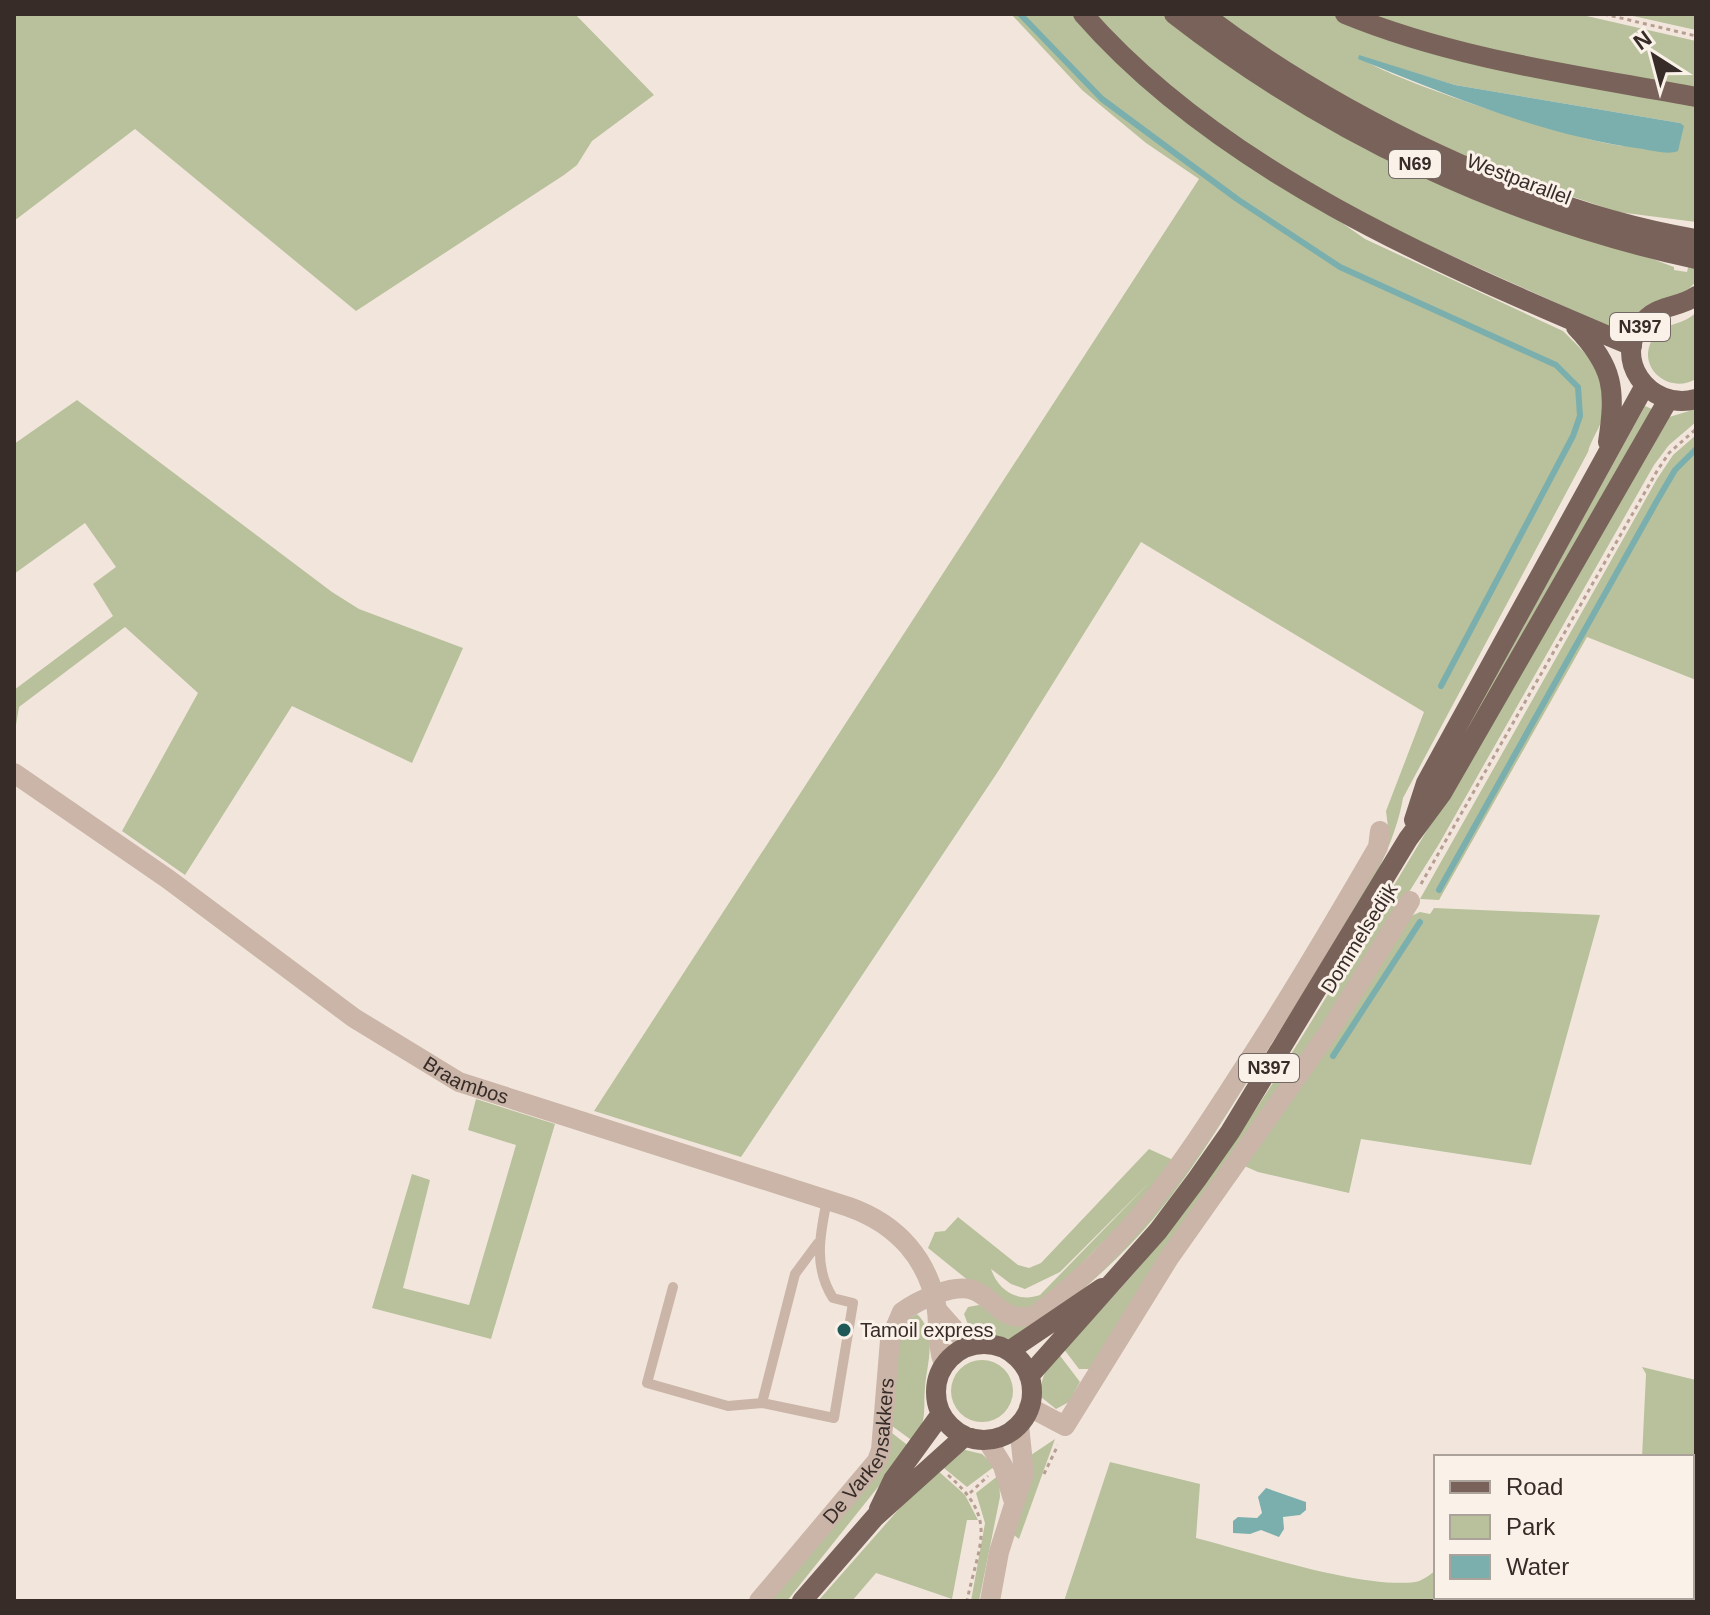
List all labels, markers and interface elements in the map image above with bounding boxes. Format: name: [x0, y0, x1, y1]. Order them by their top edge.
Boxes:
north arrow: [1614, 16, 1694, 96]
text: N: [1629, 25, 1656, 55]
street label: Westparallel: [1464, 149, 1574, 209]
road number: N69: [1389, 150, 1441, 178]
road number: N397: [1610, 313, 1670, 341]
street label: Dommelsedijk: [1316, 878, 1402, 997]
street label: Braambos: [419, 1052, 511, 1108]
road number: N397: [1239, 1054, 1299, 1082]
place label: Tamoil express: [860, 1319, 993, 1341]
marker: Tamoil express: [835, 1321, 853, 1339]
street label: De Varkensakkers: [818, 1377, 898, 1528]
legend: [1434, 1455, 1694, 1599]
text: Road: [1506, 1473, 1563, 1500]
text: Park: [1506, 1513, 1556, 1540]
text: Water: [1506, 1553, 1569, 1580]

